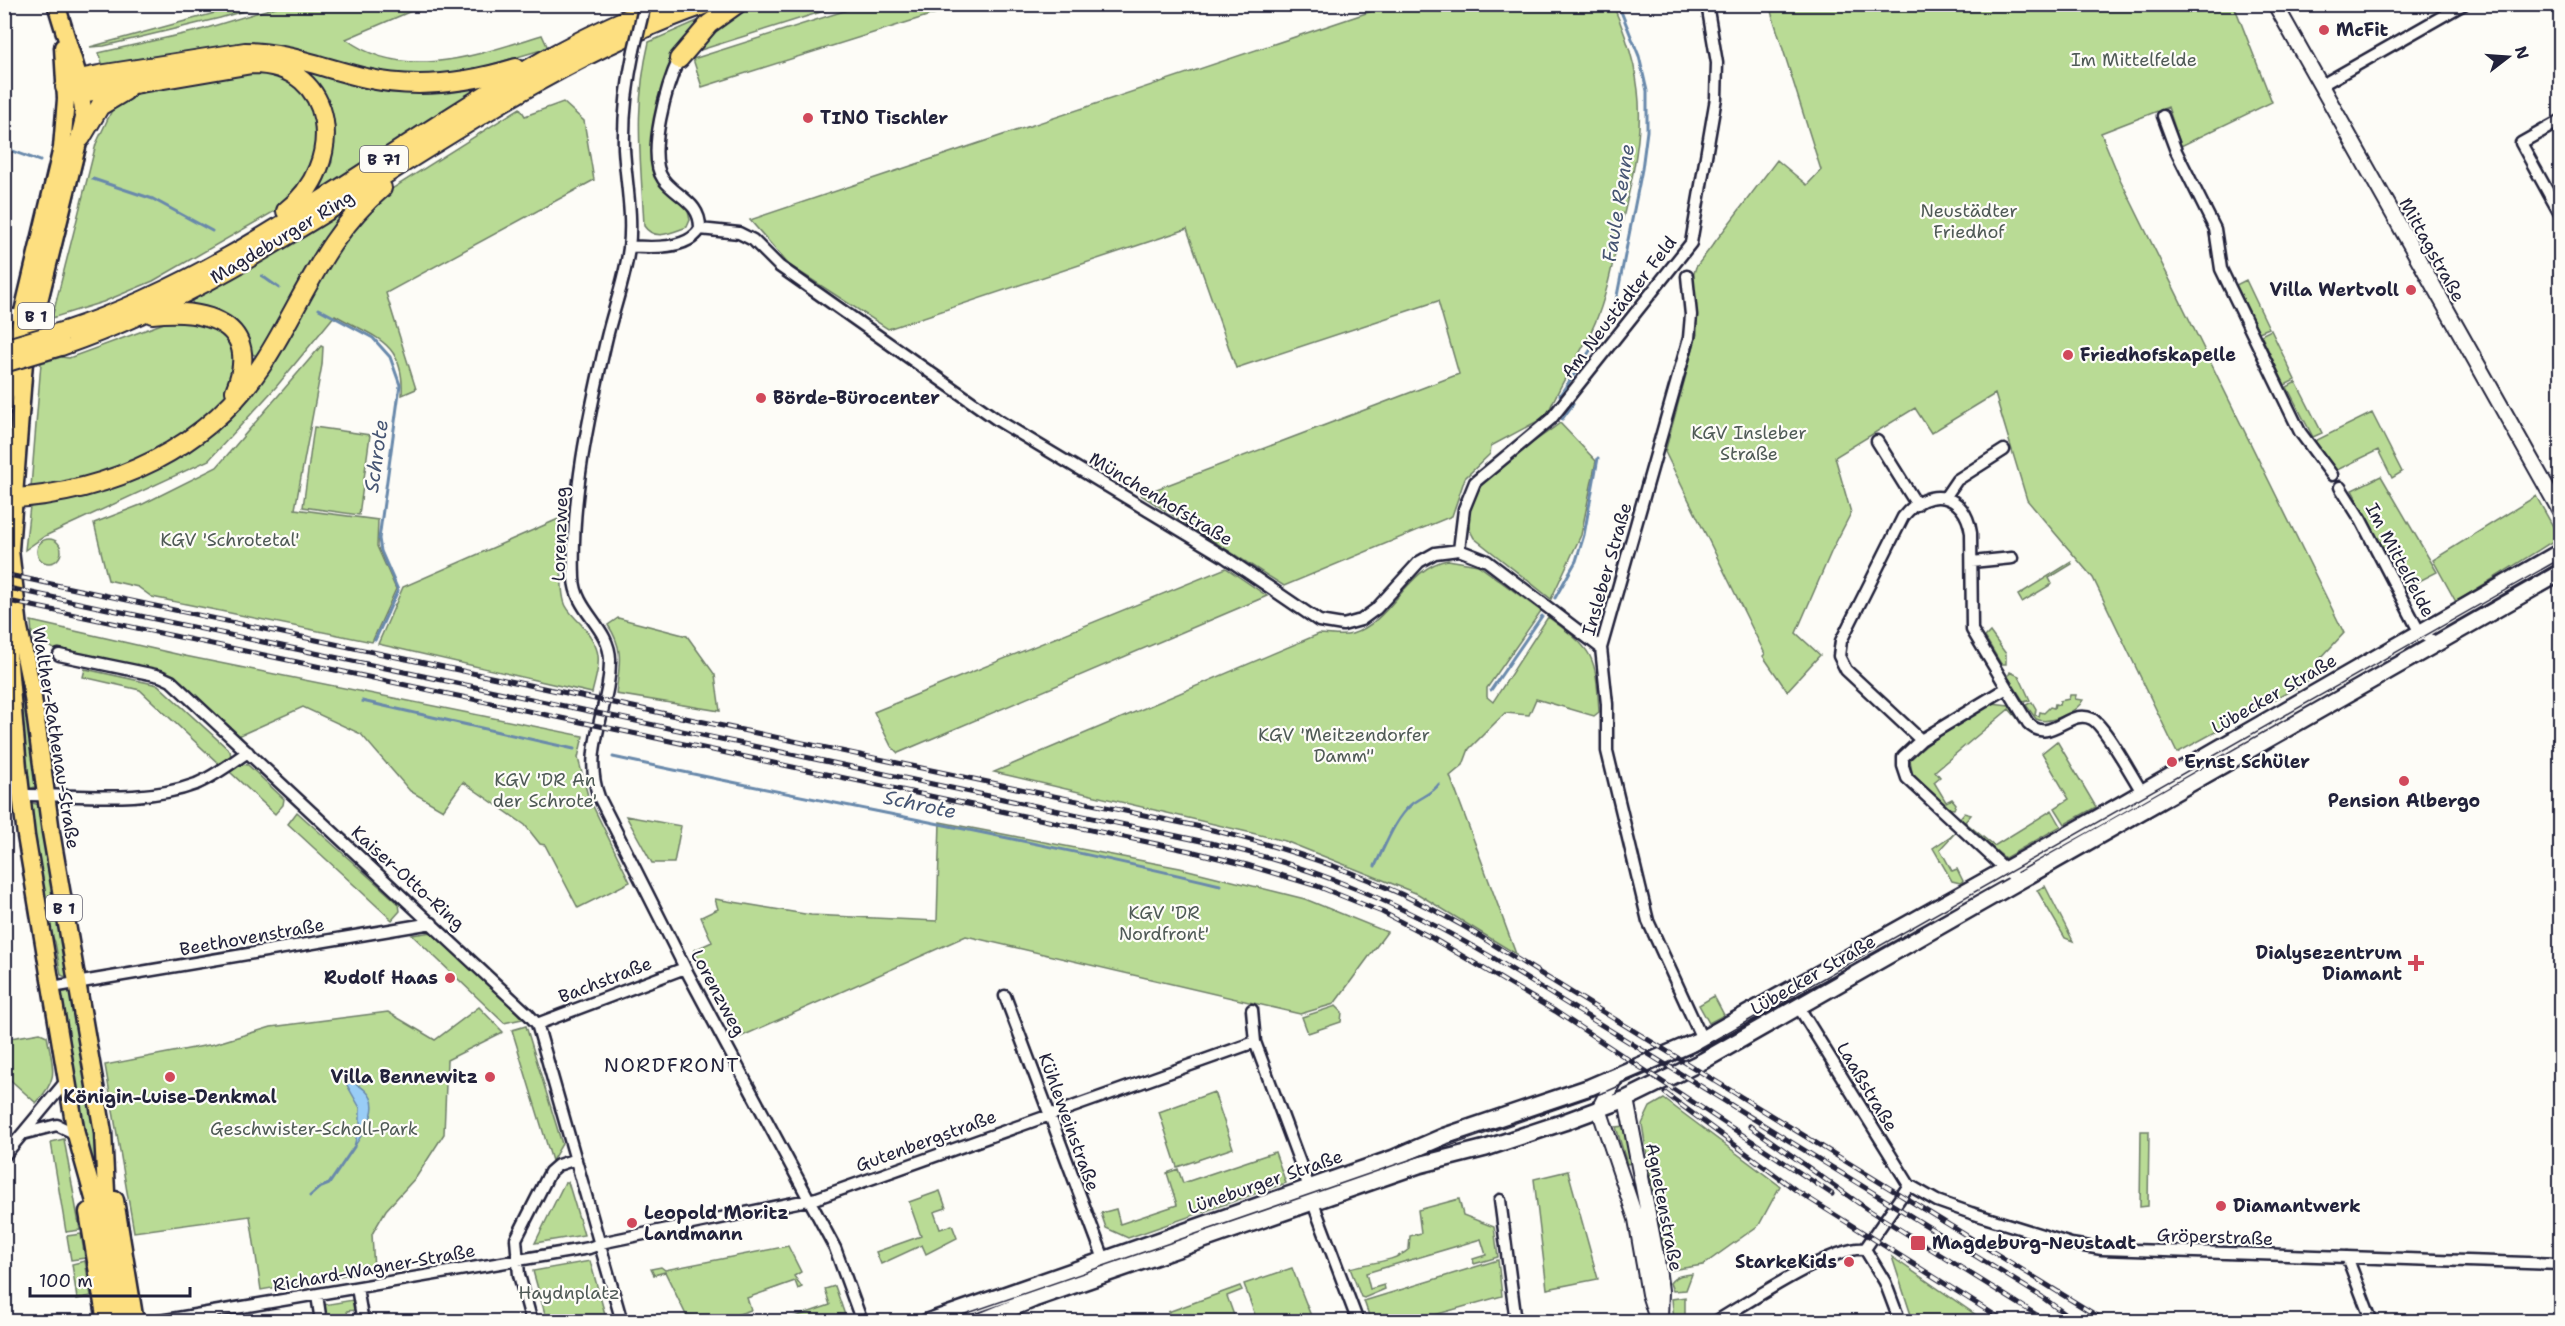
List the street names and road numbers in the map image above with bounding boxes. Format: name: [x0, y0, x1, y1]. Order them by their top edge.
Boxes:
road number: B 71: [360, 146, 408, 172]
street label: Magdeburger Ring: [206, 185, 358, 289]
street label: Mittagstraße: [2393, 194, 2471, 306]
street label: Am Neustädter Feld: [1556, 231, 1682, 383]
road number: B 1: [18, 303, 54, 329]
street label: Münchenhofstraße: [1085, 447, 1237, 551]
street label: Lorenzweg: [546, 486, 574, 582]
street label: Im Mittelfelde: [2360, 499, 2440, 621]
street label: Insleber Straße: [1577, 500, 1637, 638]
street label: Walther-Rathenau-Straße: [27, 625, 85, 851]
street label: Lübecker Straße: [2207, 648, 2341, 740]
street label: Kaiser-Otto-Ring: [346, 820, 470, 936]
road number: B 1: [46, 895, 82, 921]
street label: Beethovenstraße: [178, 912, 326, 962]
street label: Lübecker Straße: [1746, 929, 1880, 1021]
street label: Lorenzweg: [685, 945, 751, 1041]
street label: Bachstraße: [555, 951, 655, 1009]
street label: Laaßstraße: [1831, 1038, 1903, 1136]
street label: Kühleweinstraße: [1033, 1050, 1105, 1194]
street label: Gutenbergstraße: [852, 1104, 1000, 1178]
street label: Agnetenstraße: [1640, 1141, 1688, 1273]
street label: Lüneburger Straße: [1184, 1144, 1346, 1220]
street label: Gröperstraße: [2156, 1223, 2274, 1251]
street label: Richard-Wagner-Straße: [271, 1238, 477, 1298]

